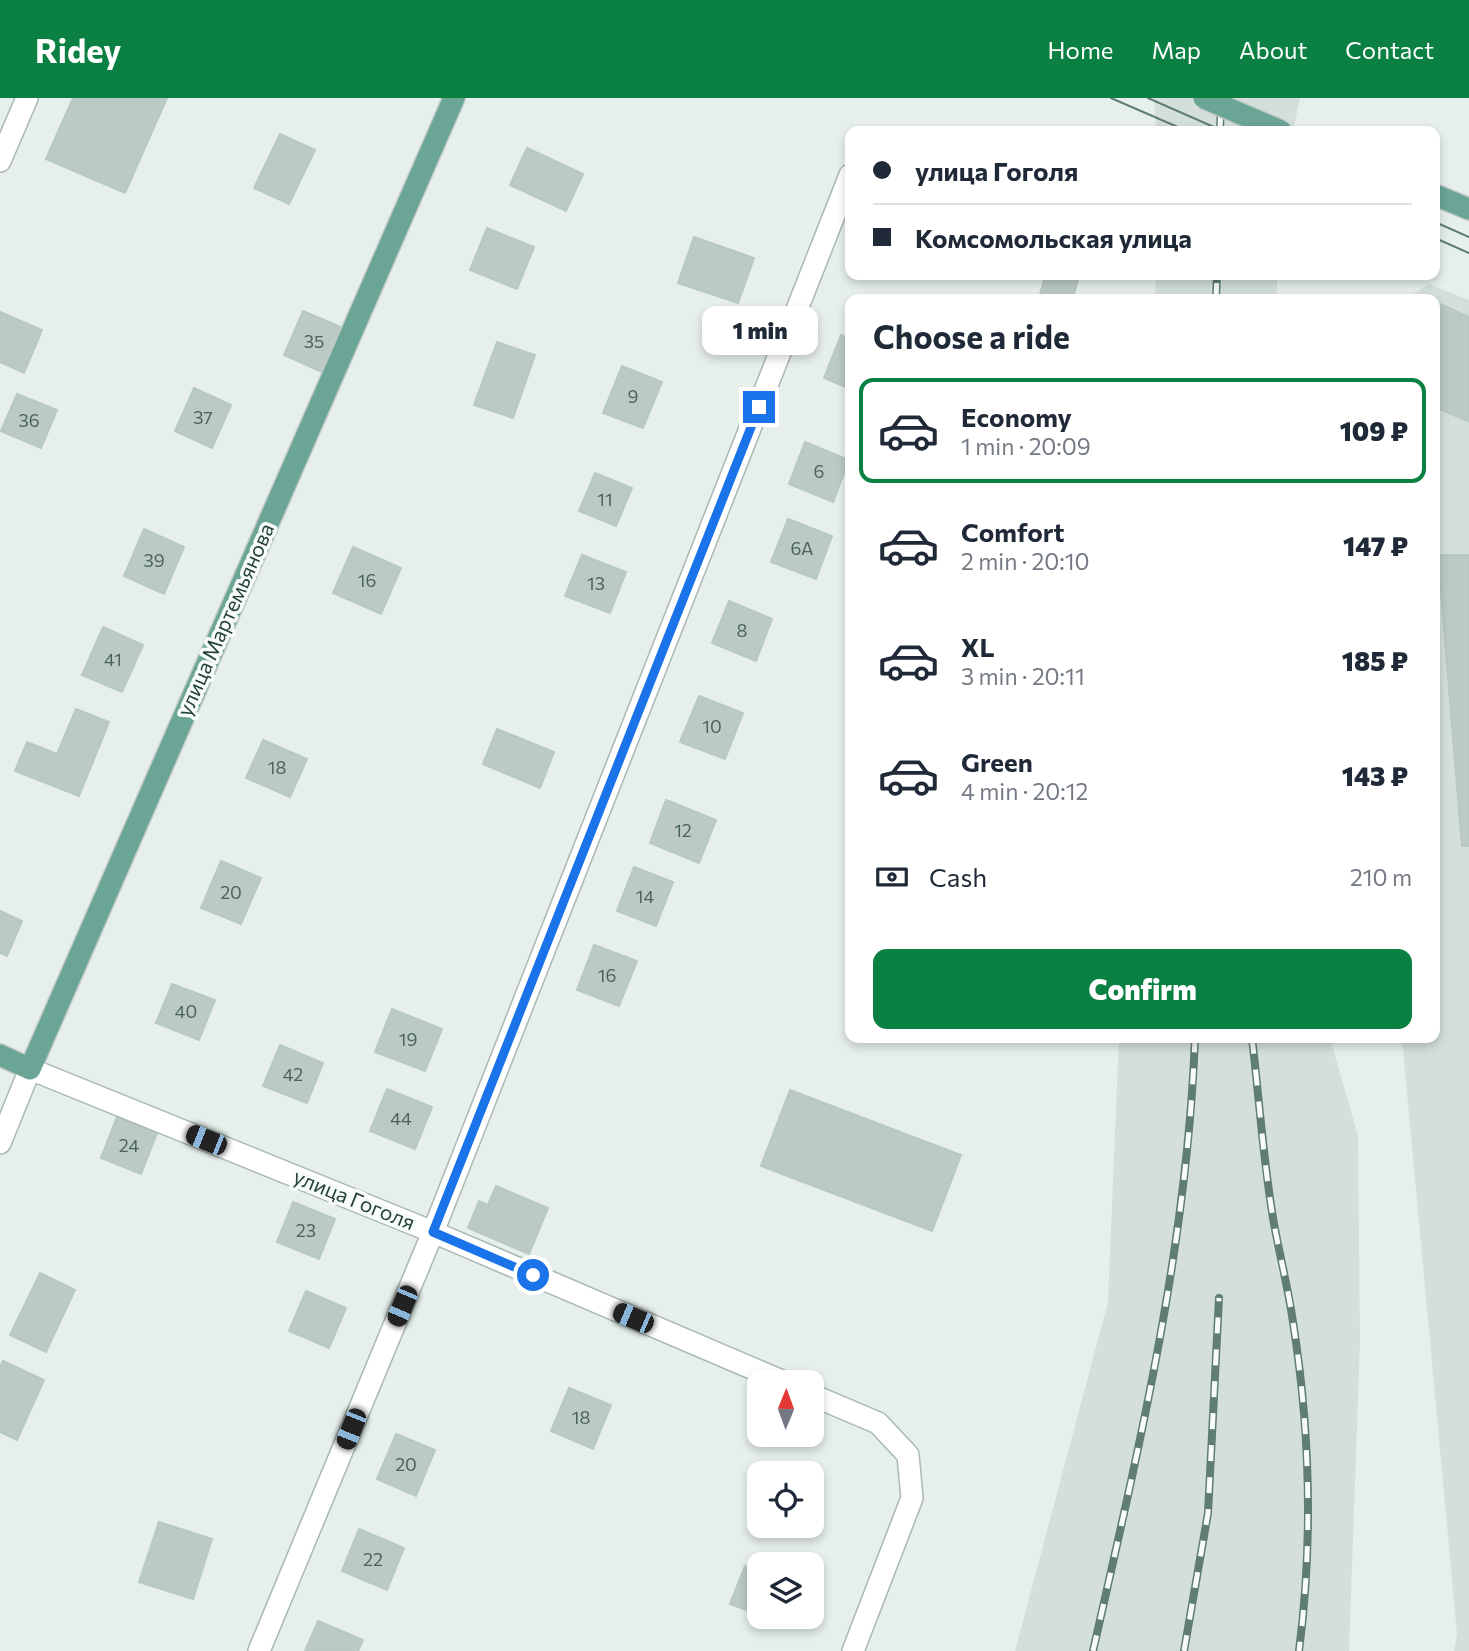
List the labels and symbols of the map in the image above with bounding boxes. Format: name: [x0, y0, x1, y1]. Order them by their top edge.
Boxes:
callout: 1 min: [701, 306, 817, 354]
house number: 35: [304, 330, 324, 352]
house number: 9: [628, 385, 638, 407]
route end: [743, 391, 775, 423]
house number: 37: [193, 406, 213, 428]
house number: 36: [18, 409, 40, 431]
house number: 6: [814, 460, 824, 482]
house number: 11: [597, 488, 613, 510]
street label: улица Мартемьянова: [171, 519, 278, 720]
house number: 6А: [791, 537, 813, 559]
house number: 39: [143, 549, 165, 571]
house number: 16: [358, 569, 376, 591]
house number: 13: [587, 572, 605, 594]
house number: 8: [737, 619, 748, 641]
house number: 41: [104, 648, 122, 670]
house number: 10: [702, 715, 722, 737]
house number: 18: [268, 756, 286, 778]
house number: 12: [674, 819, 692, 841]
house number: 20: [220, 881, 242, 903]
house number: 14: [636, 885, 654, 907]
house number: 16: [598, 964, 616, 986]
house number: 40: [175, 1000, 197, 1022]
house number: 19: [399, 1028, 417, 1050]
house number: 42: [283, 1063, 303, 1085]
house number: 44: [390, 1107, 412, 1129]
car: [183, 1122, 230, 1158]
house number: 24: [119, 1134, 139, 1156]
street label: улица Гоголя: [290, 1163, 419, 1234]
house number: 23: [296, 1219, 316, 1241]
route start: [517, 1259, 549, 1291]
car: [385, 1283, 420, 1329]
car: [610, 1300, 657, 1336]
north arrow: [747, 1370, 824, 1447]
car: [334, 1406, 369, 1452]
house number: 18: [572, 1406, 590, 1428]
house number: 20: [395, 1453, 417, 1475]
house number: 22: [363, 1548, 383, 1570]

